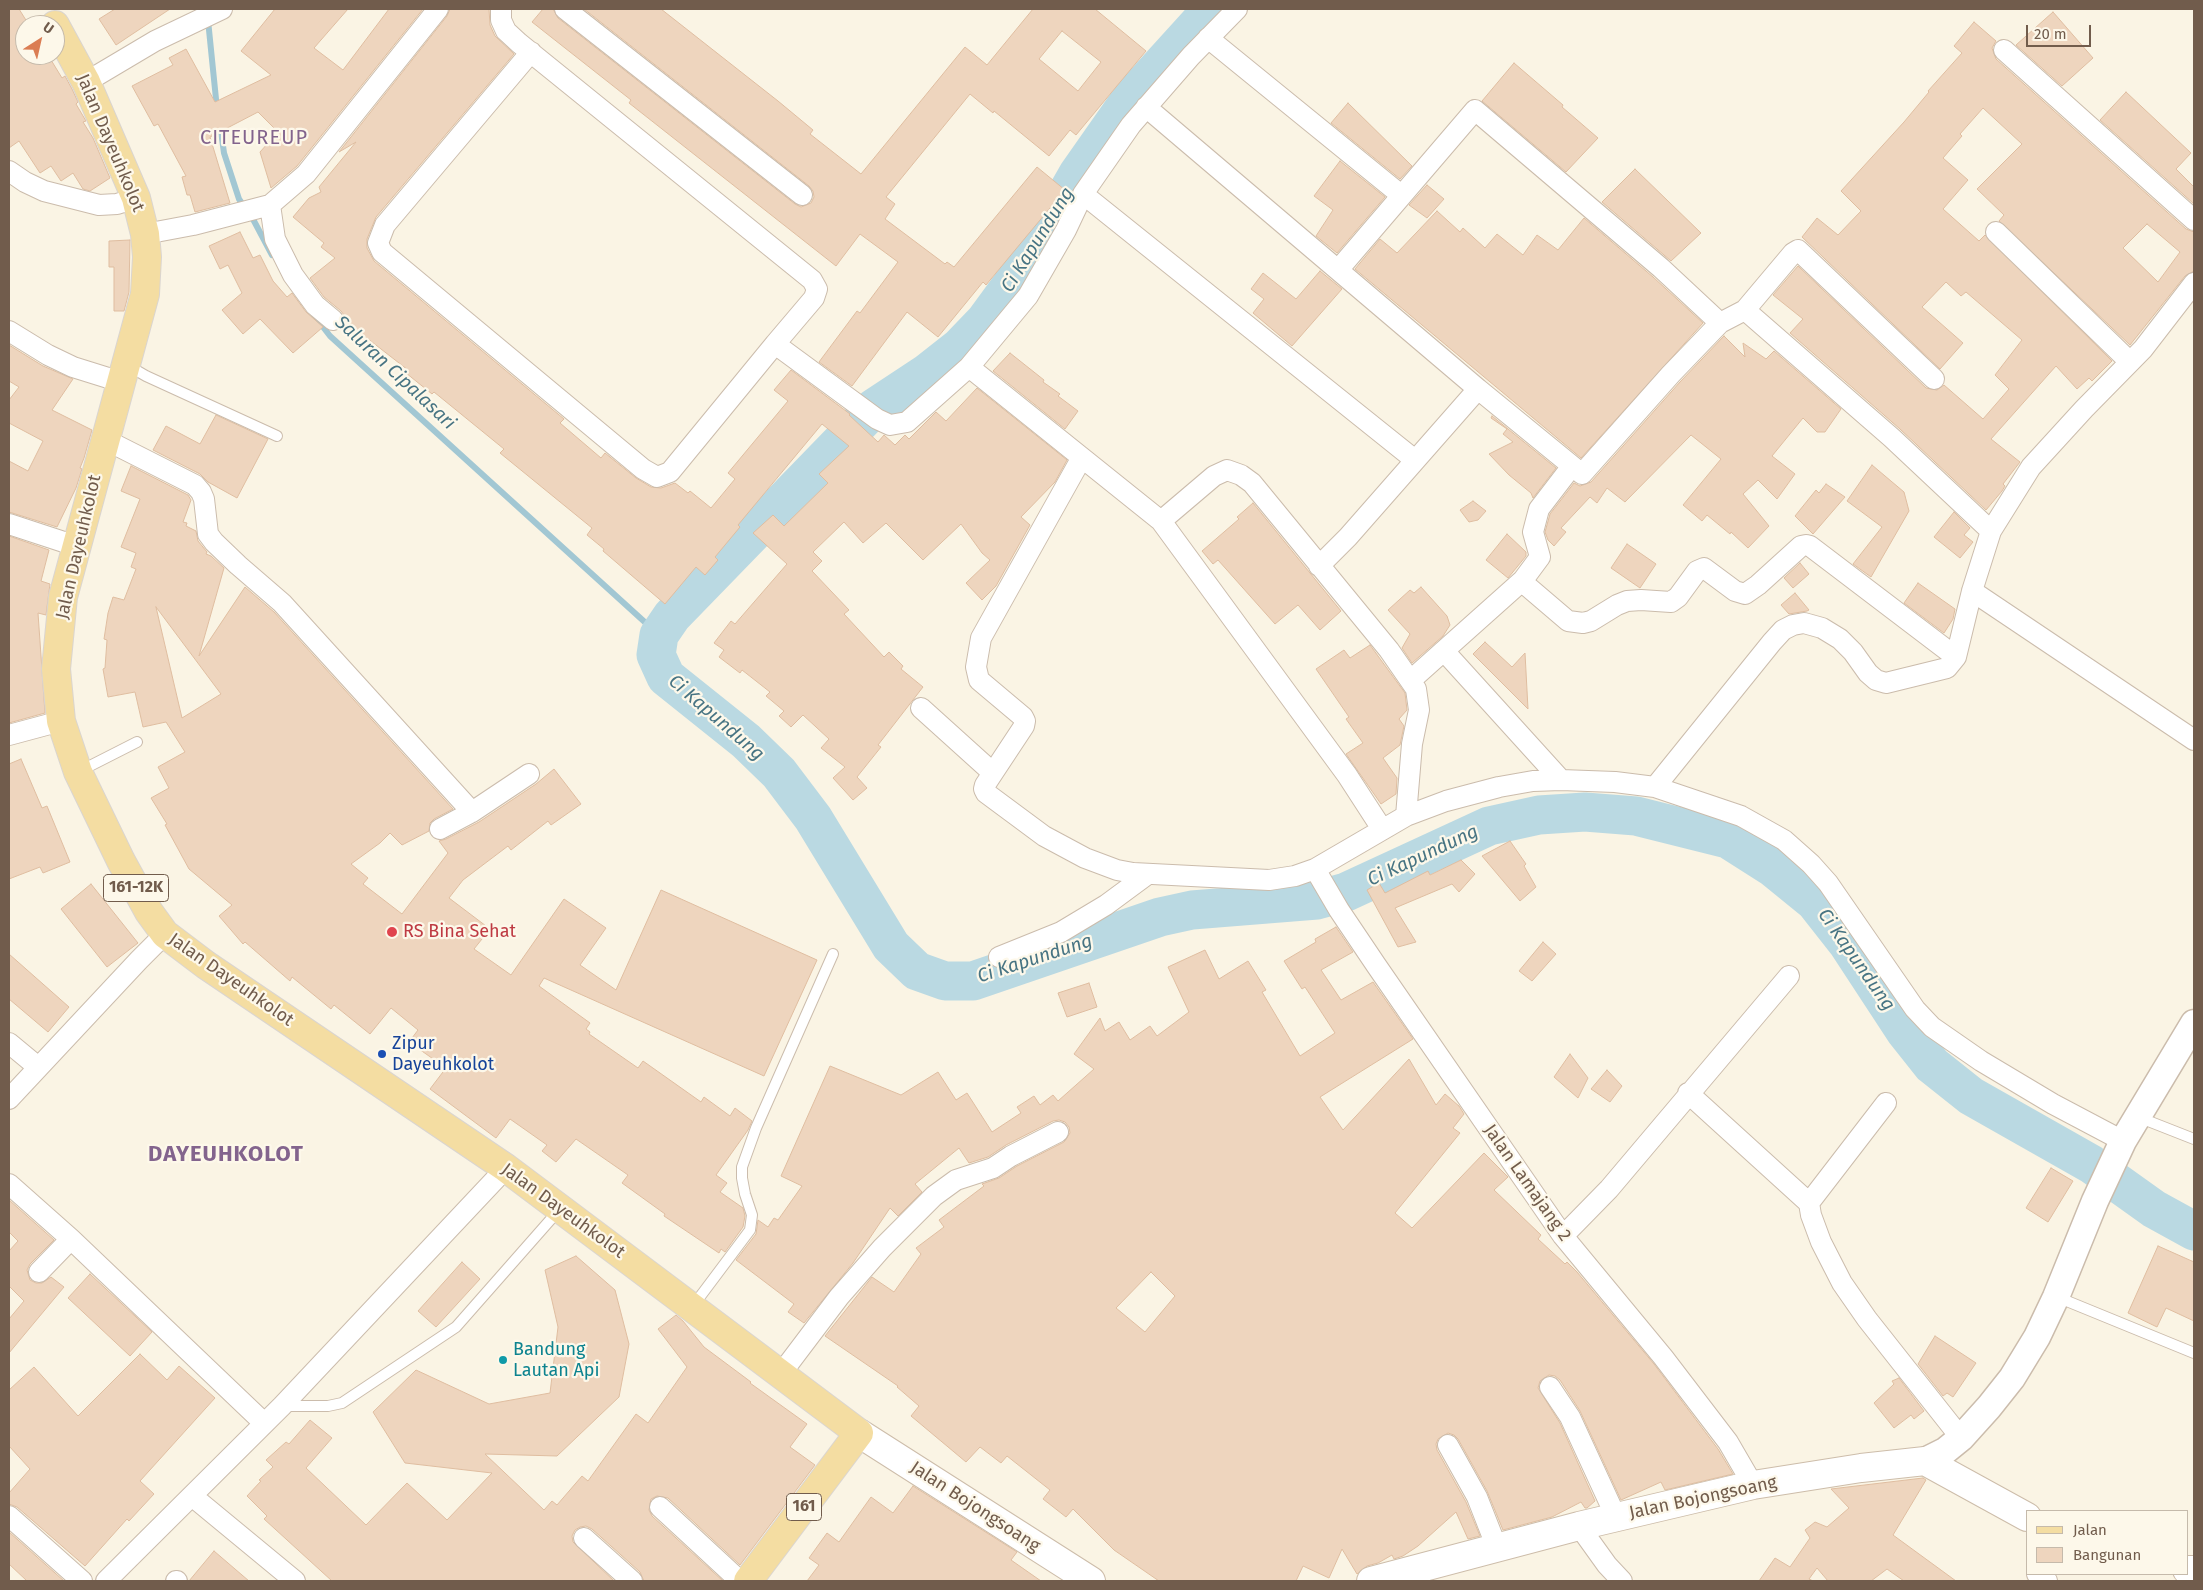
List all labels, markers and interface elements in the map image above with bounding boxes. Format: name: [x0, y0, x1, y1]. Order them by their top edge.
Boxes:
north arrow: [15, 15, 65, 65]
scale bar: [2028, 15, 2093, 47]
text: U: [40, 19, 57, 38]
text: 20 m: [2034, 25, 2067, 43]
street label: Jalan Dayeuhkolot: [71, 71, 149, 215]
district label: CITEUREUP: [199, 126, 309, 150]
water label: Ci Kapundung: [997, 183, 1079, 297]
water label: Saluran Cipalasari: [330, 311, 460, 435]
street label: Jalan Dayeuhkolot: [52, 473, 106, 621]
water label: Ci Kapundung: [663, 670, 769, 766]
water label: Ci Kapundung: [1364, 820, 1482, 892]
road number: 161-12K: [104, 874, 168, 901]
water label: Ci Kapundung: [1812, 905, 1900, 1015]
place label: RS Bina Sehat: [403, 921, 516, 943]
marker: RS Bina Sehat: [385, 925, 399, 939]
street label: Jalan Dayeuhkolot: [164, 929, 298, 1031]
water label: Ci Kapundung: [975, 930, 1095, 988]
place label: Zipur Dayeuhkolot: [392, 1033, 494, 1076]
marker: Zipur Dayeuhkolot: [376, 1048, 388, 1060]
street label: Jalan Lamajang 2: [1479, 1121, 1575, 1245]
district label: DAYEUHKOLOT: [147, 1142, 305, 1168]
street label: Jalan Dayeuhkolot: [497, 1159, 629, 1263]
place label: Bandung Lautan Api: [513, 1339, 600, 1382]
marker: Bandung Lautan Api: [497, 1354, 509, 1366]
street label: Jalan Bojongsoang: [906, 1457, 1044, 1557]
street label: Jalan Bojongsoang: [1627, 1472, 1779, 1524]
road number: 161: [786, 1494, 822, 1520]
legend: [2026, 1510, 2188, 1575]
text: Jalan: [2073, 1521, 2107, 1539]
text: Bangunan: [2073, 1546, 2141, 1564]

